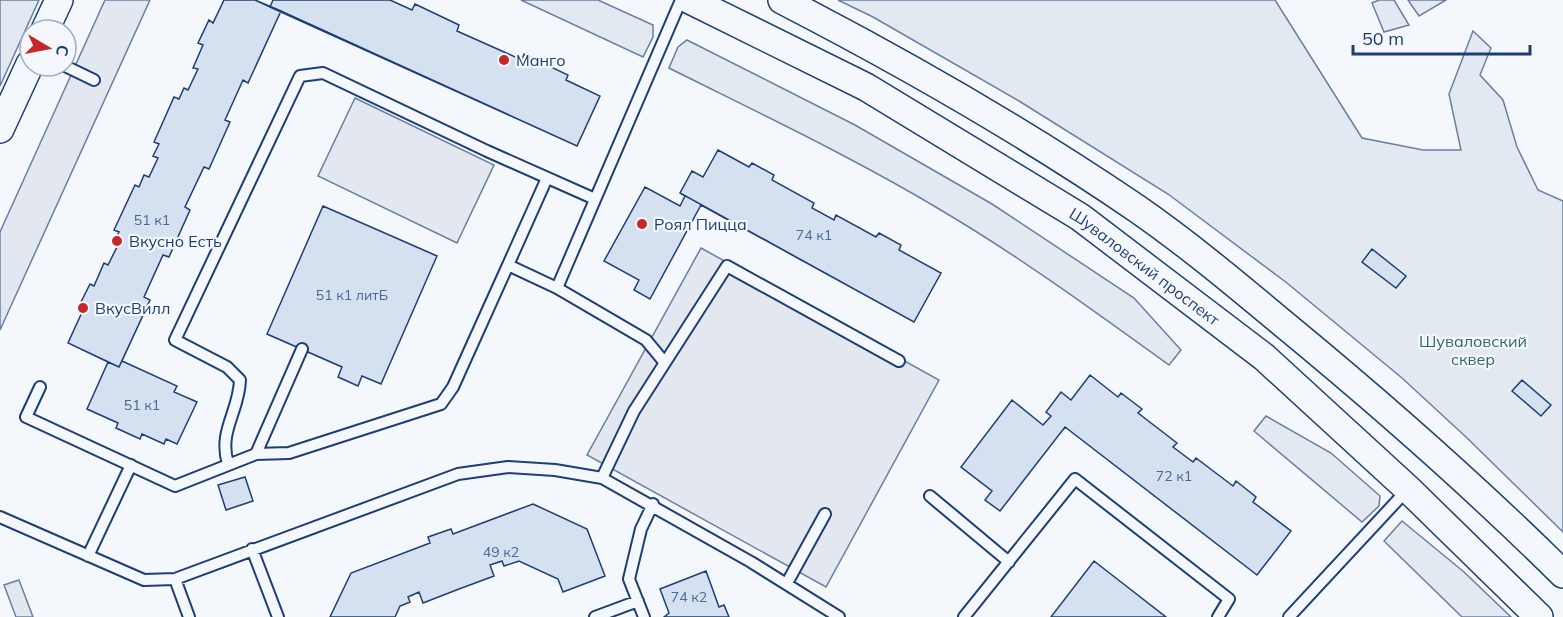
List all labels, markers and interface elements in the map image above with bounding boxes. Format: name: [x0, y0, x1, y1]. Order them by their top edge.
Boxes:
north arrow: [18, 18, 78, 78]
scale bar: [1353, 18, 1530, 56]
text: 50 m: [1362, 27, 1404, 50]
text: С: [52, 43, 74, 58]
place label: Манго: [516, 50, 565, 70]
marker: Манго: [497, 53, 511, 67]
street label: Шуваловский проспект: [1066, 203, 1224, 330]
house number: 51 к1: [134, 211, 170, 229]
place label: Роял Пицца: [654, 214, 747, 234]
marker: Роял Пицца: [635, 217, 649, 231]
house number: 74 к1: [796, 226, 832, 244]
place label: Вкусно Есть: [129, 231, 222, 251]
marker: Вкусно Есть: [110, 234, 124, 248]
house number: 51 к1 литБ: [316, 286, 388, 304]
place label: ВкусВилл: [95, 298, 170, 318]
marker: ВкусВилл: [76, 301, 90, 315]
park label: Шуваловский сквер: [1419, 331, 1527, 369]
house number: 51 к1: [124, 396, 160, 414]
house number: 72 к1: [1156, 467, 1192, 485]
house number: 49 к2: [483, 543, 519, 561]
house number: 74 к2: [671, 588, 707, 606]

